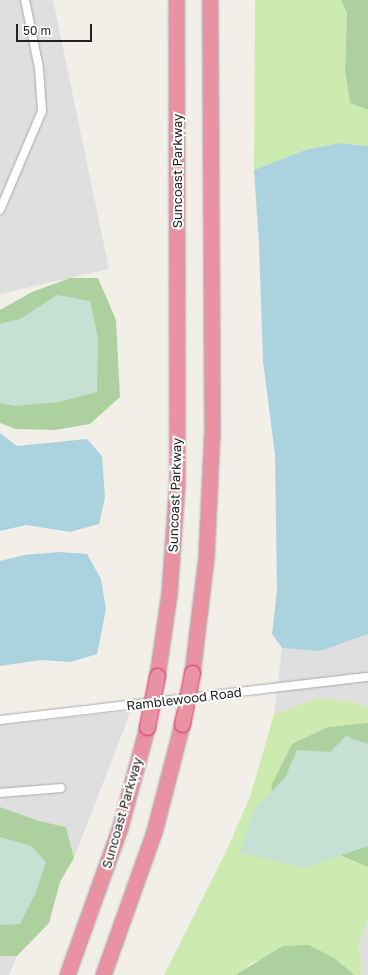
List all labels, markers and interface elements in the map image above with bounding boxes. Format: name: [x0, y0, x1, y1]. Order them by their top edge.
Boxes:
scale bar: [18, 16, 94, 42]
text: 50 m: [23, 23, 51, 38]
street label: Suncoast Parkway: [169, 114, 185, 228]
street label: Suncoast Parkway: [165, 437, 185, 553]
street label: Ramblewood Road: [125, 684, 243, 714]
street label: Suncoast Parkway: [99, 756, 145, 870]

